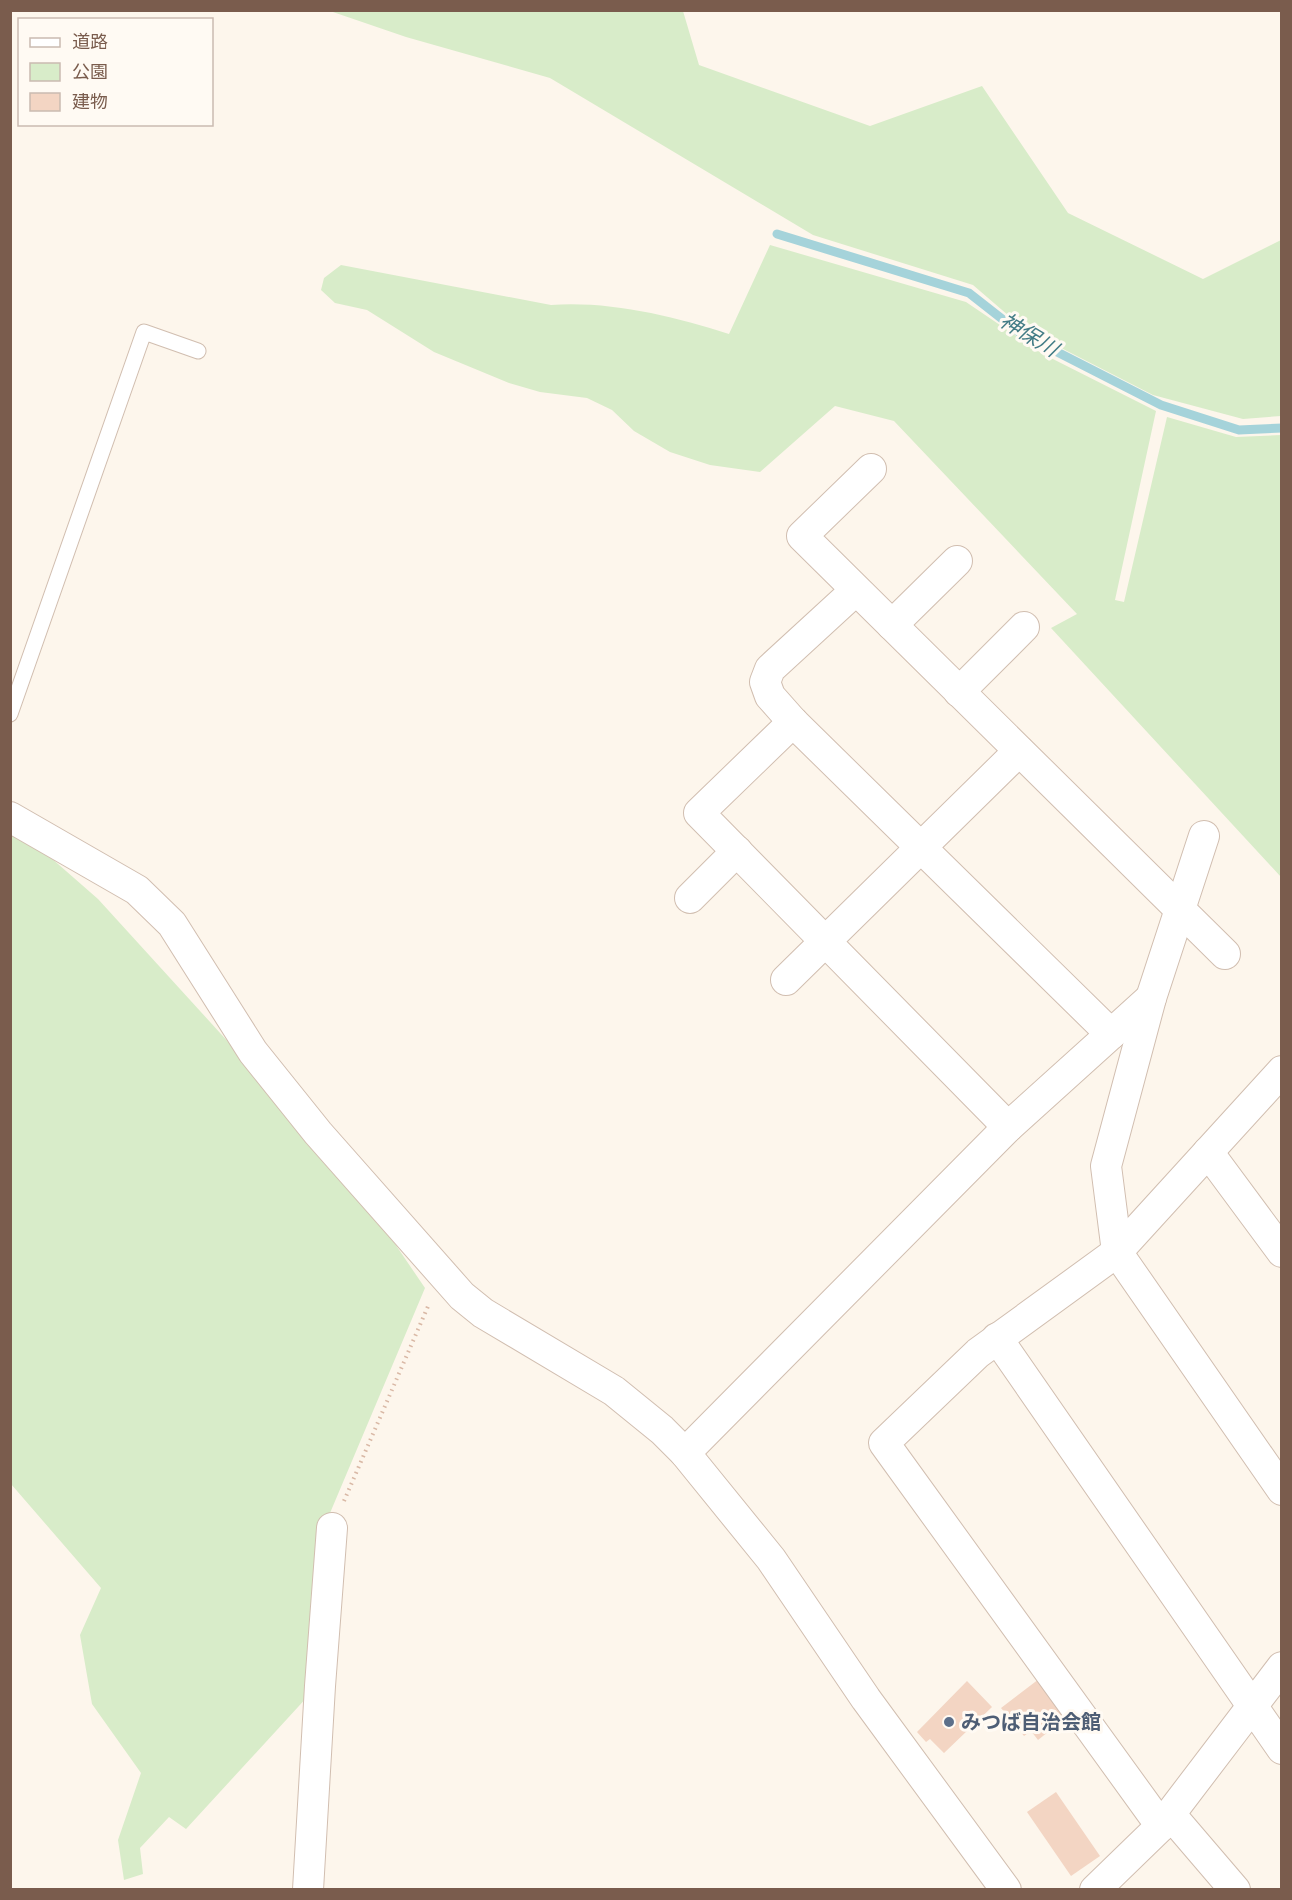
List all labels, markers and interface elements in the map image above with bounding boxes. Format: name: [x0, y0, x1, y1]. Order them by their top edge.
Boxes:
legend: [18, 18, 213, 126]
text: 道路: [72, 31, 108, 52]
text: 公園: [72, 61, 108, 82]
text: 建物: [72, 91, 108, 112]
water label: 神保川: [996, 308, 1064, 363]
place label: みつば自治会館: [961, 1710, 1101, 1734]
marker: みつば自治会館: [942, 1715, 956, 1729]

